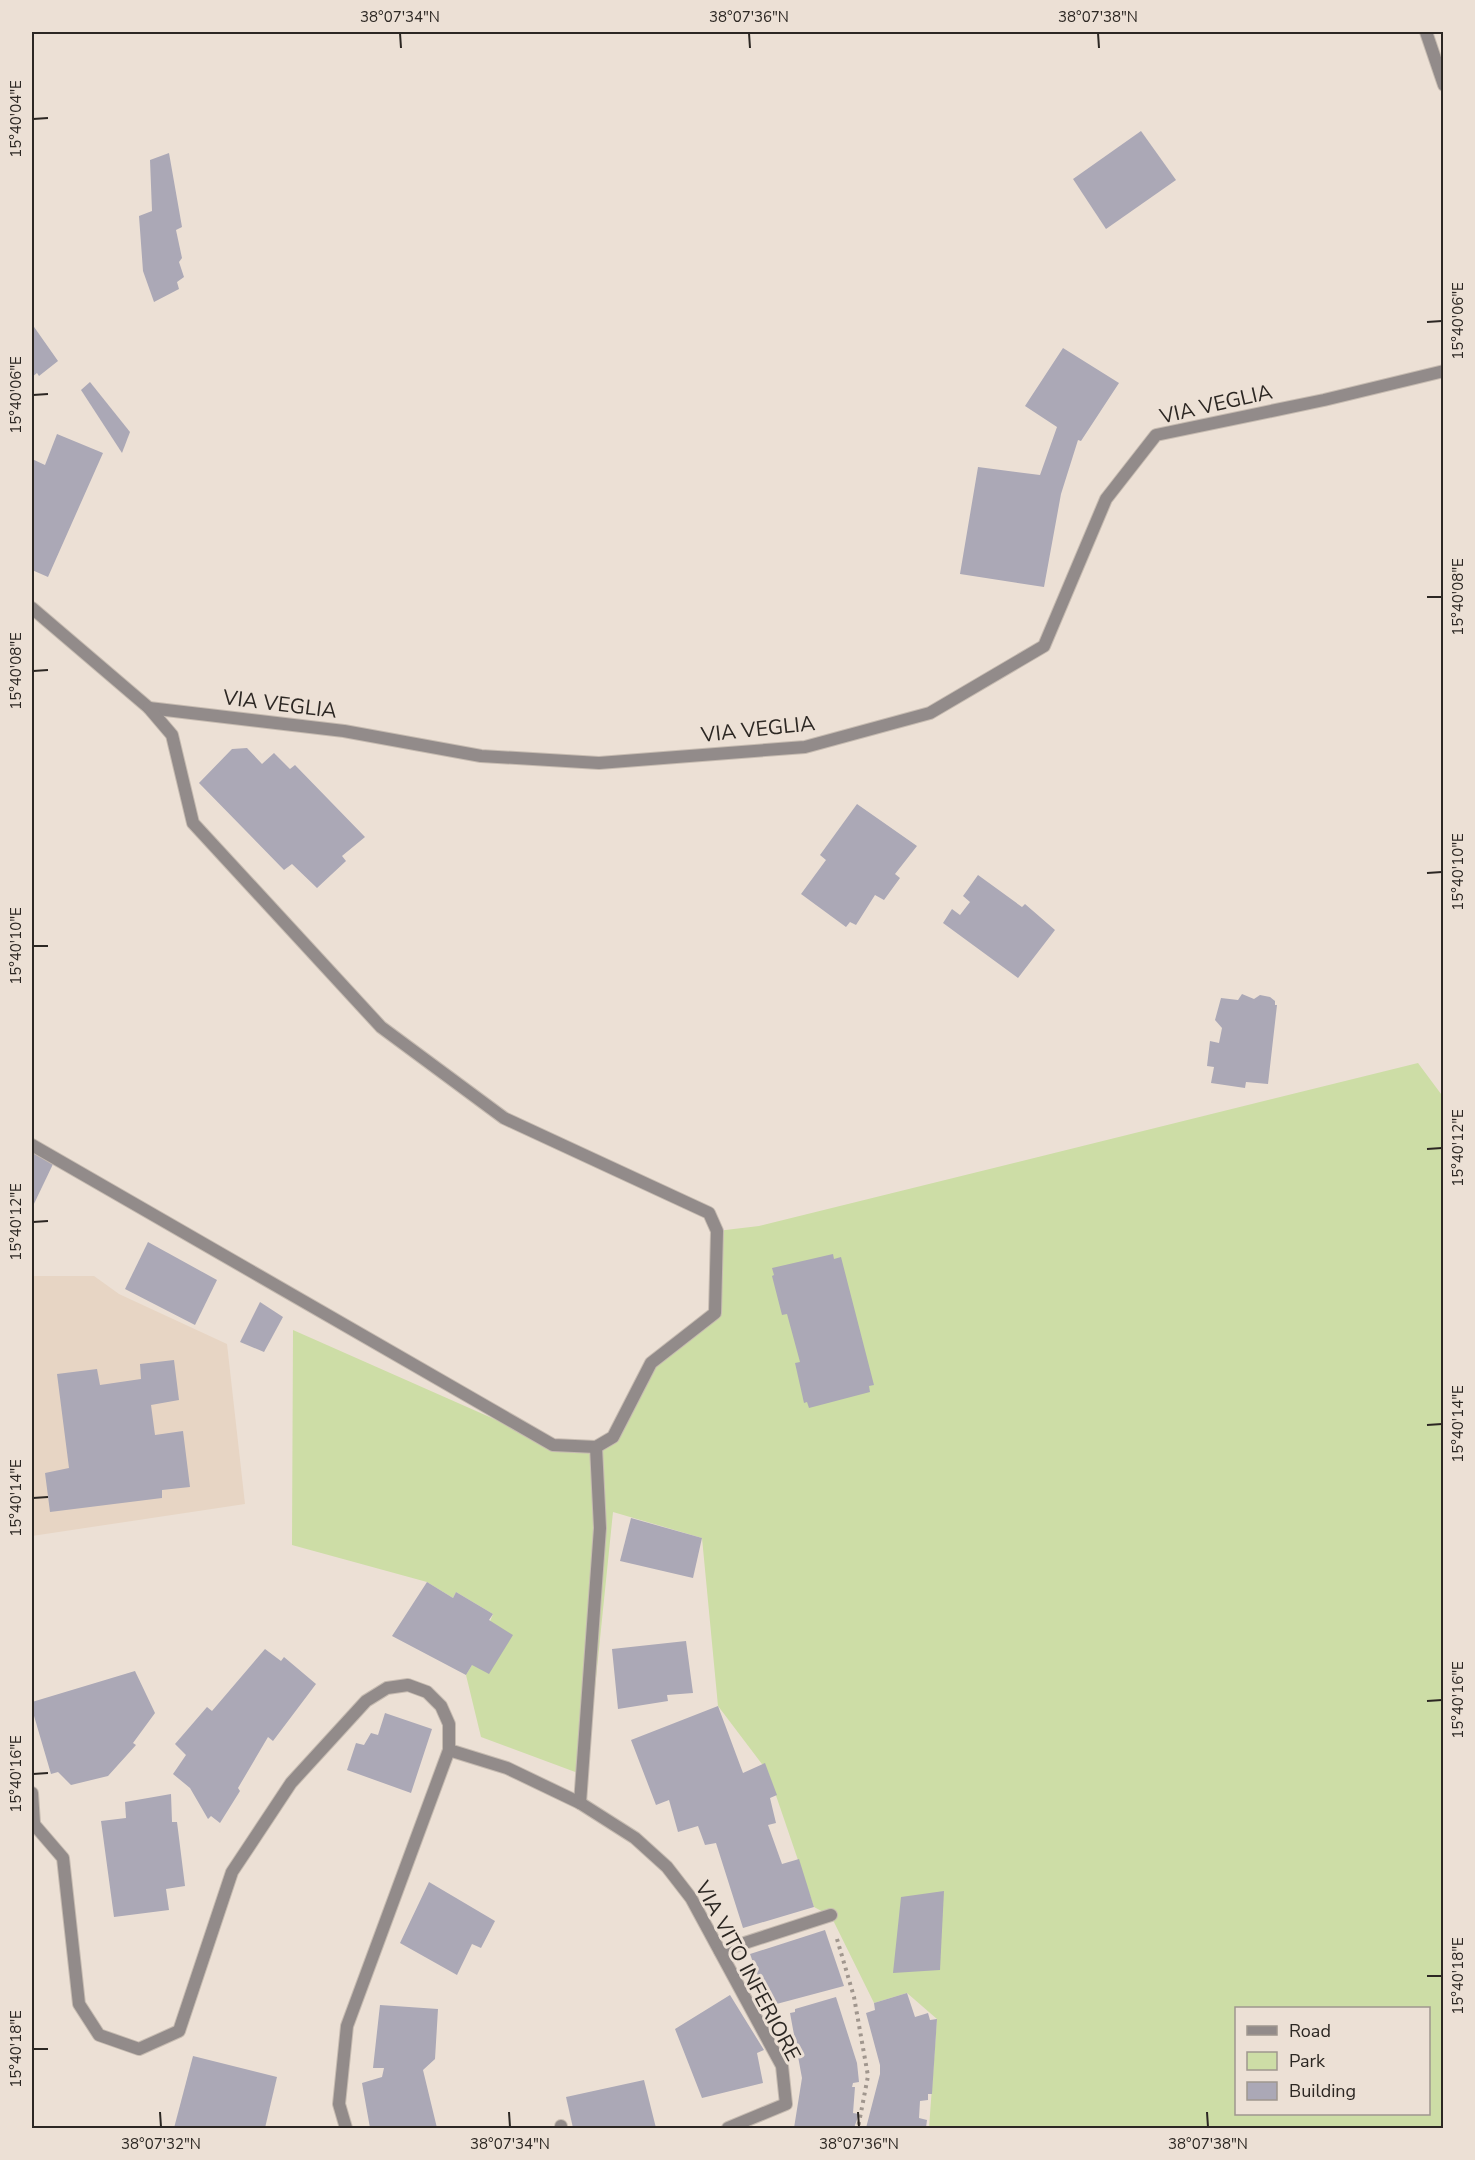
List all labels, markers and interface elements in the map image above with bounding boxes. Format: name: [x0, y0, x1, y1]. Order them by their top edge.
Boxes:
text: 38°07'34"N: [360, 7, 440, 27]
text: 38°07'36"N: [709, 7, 789, 27]
text: 38°07'38"N: [1058, 7, 1138, 27]
text: 15°40'04"E: [6, 80, 26, 158]
text: 15°40'06"E: [1448, 282, 1468, 360]
text: 15°40'06"E: [6, 356, 26, 434]
street label: VIA VEGLIA: [1156, 377, 1275, 431]
text: 15°40'08"E: [1448, 558, 1468, 636]
text: 15°40'08"E: [6, 632, 26, 710]
street label: VIA VEGLIA: [220, 683, 339, 725]
street label: VIA VEGLIA: [699, 709, 816, 749]
text: 15°40'10"E: [1448, 833, 1468, 911]
text: 15°40'10"E: [6, 907, 26, 985]
text: 15°40'12"E: [1448, 1109, 1468, 1187]
text: 15°40'12"E: [6, 1183, 26, 1261]
text: 15°40'14"E: [1448, 1385, 1468, 1463]
text: 15°40'14"E: [6, 1459, 26, 1537]
text: 15°40'16"E: [1448, 1661, 1468, 1739]
text: 15°40'16"E: [6, 1735, 26, 1813]
street label: VIA VITO INFERIORE: [688, 1875, 807, 2066]
text: 15°40'18"E: [1448, 1937, 1468, 2015]
legend: [1235, 2007, 1430, 2115]
text: 15°40'18"E: [6, 2010, 26, 2088]
text: Road: [1289, 2019, 1331, 2043]
text: Park: [1289, 2049, 1326, 2073]
text: Building: [1289, 2079, 1356, 2103]
text: 38°07'32"N: [121, 2134, 201, 2154]
text: 38°07'34"N: [470, 2134, 550, 2154]
text: 38°07'36"N: [819, 2134, 899, 2154]
text: 38°07'38"N: [1168, 2134, 1248, 2154]

